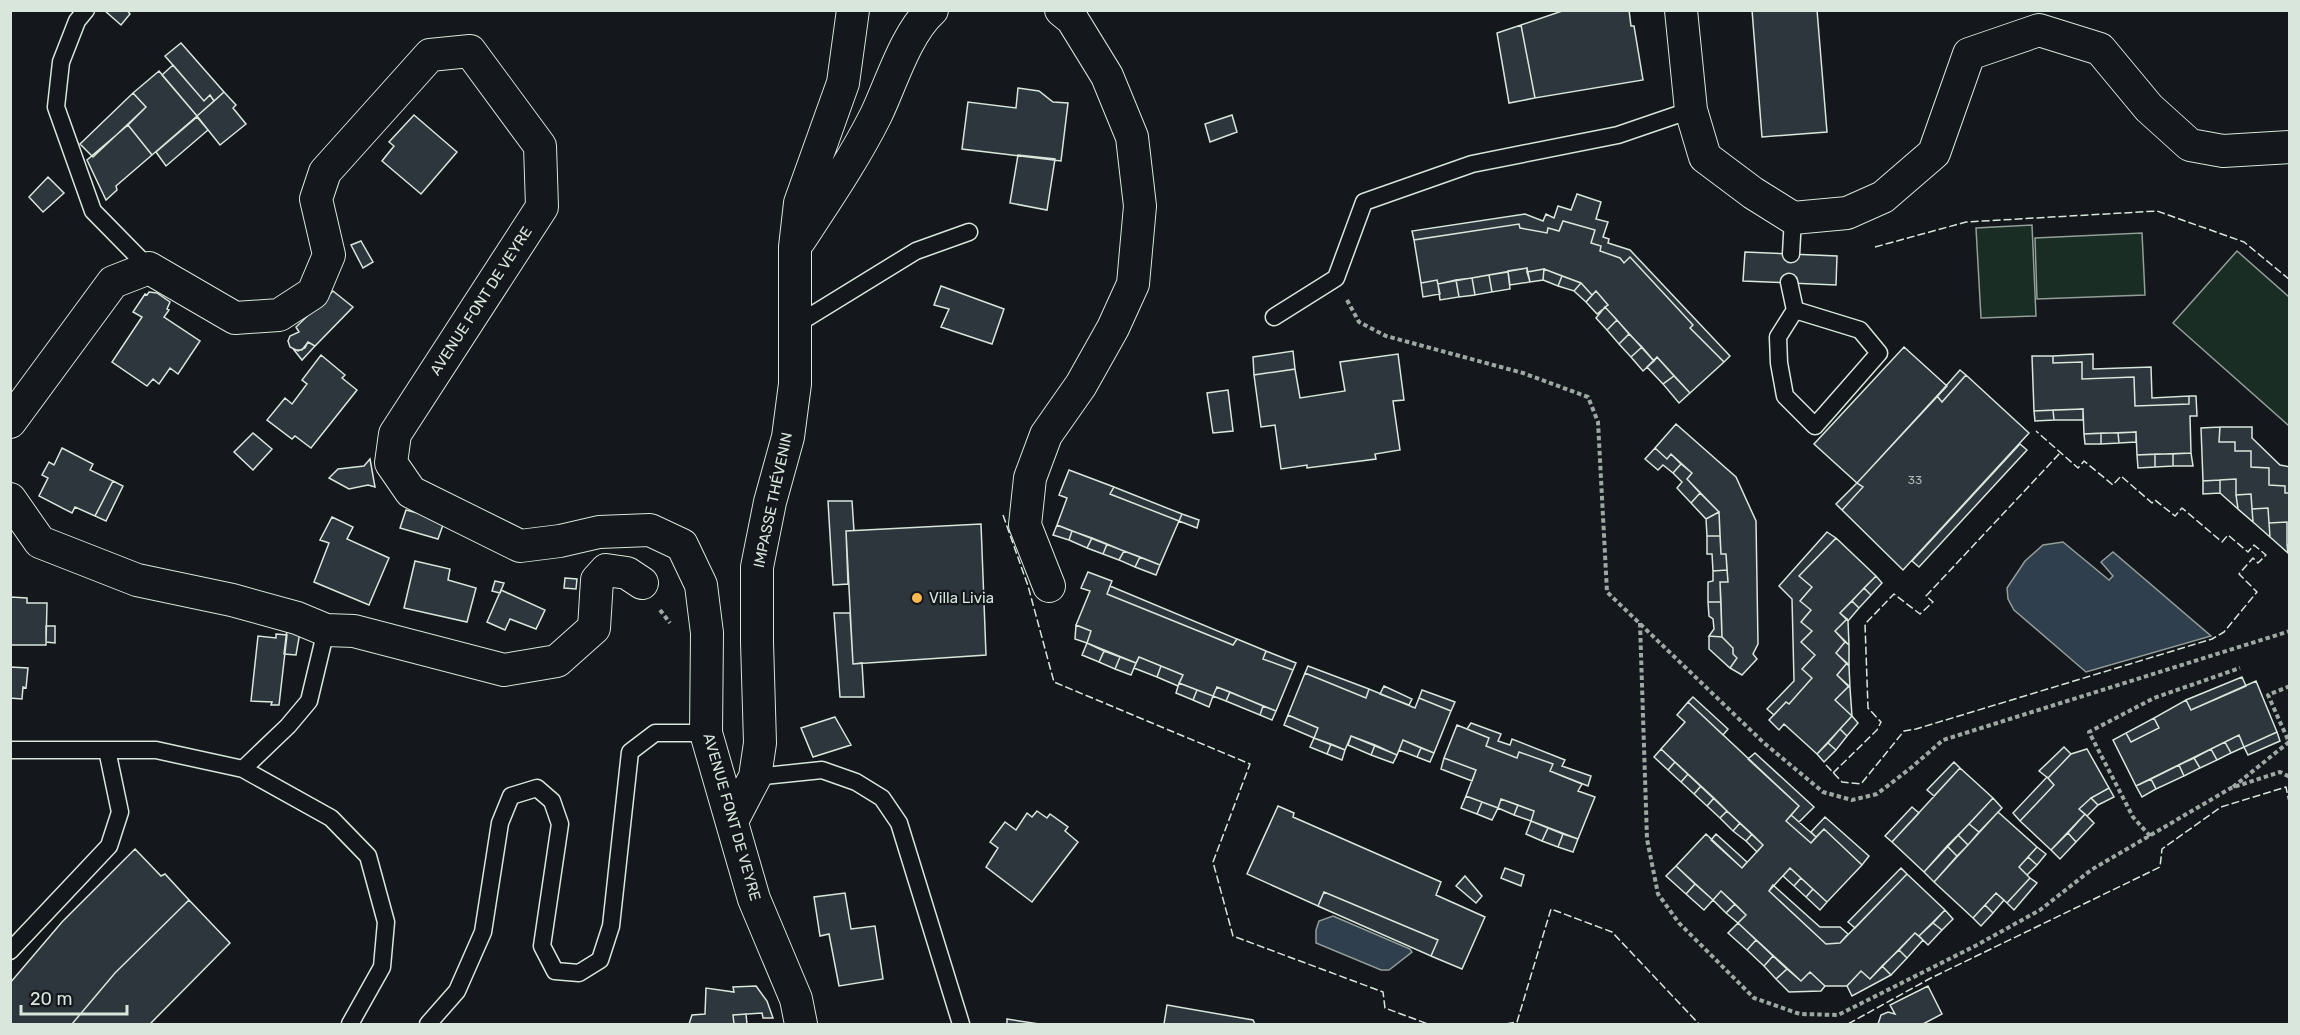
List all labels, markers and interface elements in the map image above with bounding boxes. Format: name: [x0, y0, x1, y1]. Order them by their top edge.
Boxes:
street label: AVENUE FONT DE VEYRE: [426, 223, 536, 379]
street label: IMPASSE THÉVENIN: [750, 431, 796, 569]
house number: 33: [1908, 473, 1922, 487]
place label: Villa Livia: [929, 589, 994, 607]
marker: Villa Livia: [910, 591, 924, 605]
street label: AVENUE FONT DE VEYRE: [699, 731, 765, 903]
scale bar: [21, 978, 128, 1016]
text: 20 m: [30, 988, 72, 1010]

